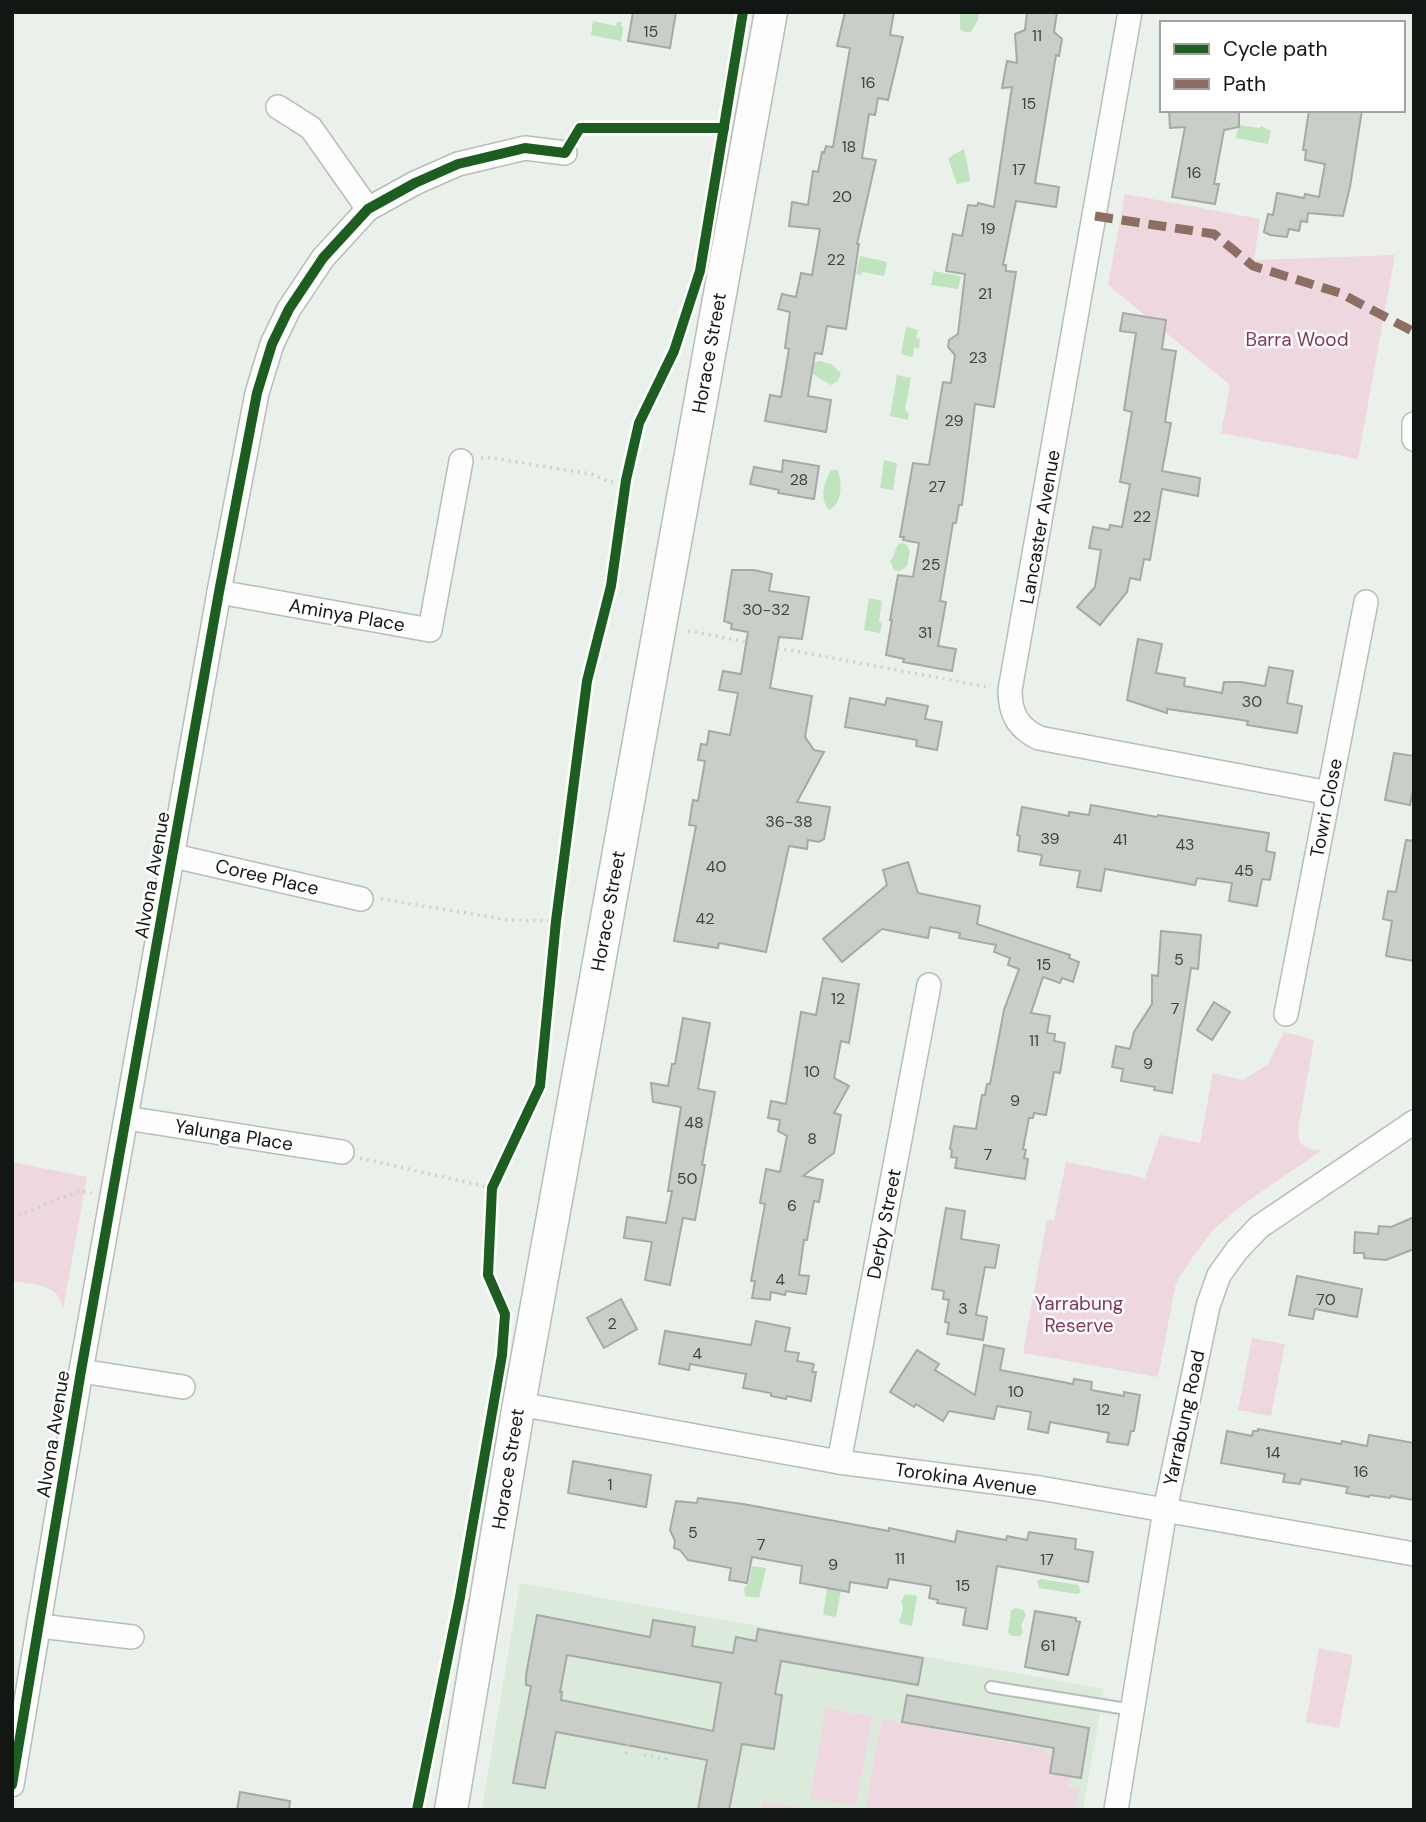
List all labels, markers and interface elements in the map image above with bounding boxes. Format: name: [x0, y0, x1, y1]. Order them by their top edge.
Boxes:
house number: 15: [644, 21, 658, 42]
legend: [1160, 21, 1405, 112]
house number: 11: [1032, 25, 1042, 46]
text: Cycle path: [1223, 35, 1328, 63]
text: Path: [1223, 70, 1266, 98]
house number: 16: [860, 72, 876, 93]
house number: 15: [1022, 93, 1036, 114]
house number: 18: [842, 136, 856, 157]
house number: 17: [1012, 159, 1026, 180]
house number: 16: [1186, 162, 1202, 183]
house number: 20: [832, 186, 852, 207]
house number: 19: [980, 218, 996, 239]
house number: 22: [827, 249, 845, 270]
house number: 21: [978, 283, 992, 304]
street label: Horace Street: [686, 291, 732, 415]
park label: Barra Wood: [1245, 327, 1349, 352]
house number: 23: [969, 347, 987, 368]
house number: 29: [944, 410, 964, 431]
street label: Lancaster Avenue: [1014, 448, 1066, 606]
house number: 28: [790, 469, 808, 490]
house number: 27: [928, 476, 946, 497]
house number: 22: [1133, 506, 1151, 527]
house number: 25: [922, 554, 940, 575]
street label: Aminya Place: [287, 593, 407, 637]
house number: 30-32: [742, 599, 790, 620]
house number: 31: [918, 622, 932, 643]
house number: 30: [1242, 691, 1262, 712]
street label: Towri Close: [1304, 756, 1348, 860]
street label: Alvona Avenue: [129, 810, 175, 940]
house number: 36-38: [765, 811, 813, 832]
house number: 39: [1040, 828, 1060, 849]
house number: 41: [1113, 829, 1127, 850]
house number: 43: [1175, 834, 1195, 855]
street label: Horace Street: [585, 849, 631, 973]
street label: Coree Place: [213, 853, 321, 901]
house number: 40: [706, 856, 726, 877]
house number: 45: [1234, 860, 1254, 881]
house number: 42: [696, 908, 714, 929]
house number: 5: [1174, 949, 1184, 970]
house number: 15: [1037, 954, 1051, 975]
house number: 12: [831, 988, 845, 1009]
house number: 7: [1171, 998, 1179, 1019]
house number: 11: [1029, 1030, 1039, 1051]
house number: 9: [1143, 1053, 1153, 1074]
house number: 10: [804, 1061, 820, 1082]
house number: 9: [1010, 1090, 1020, 1111]
house number: 48: [684, 1112, 704, 1133]
street label: Yalunga Place: [173, 1113, 295, 1157]
house number: 8: [807, 1128, 817, 1149]
house number: 7: [984, 1144, 992, 1165]
street label: Derby Street: [861, 1167, 907, 1281]
house number: 50: [677, 1168, 697, 1189]
house number: 6: [787, 1195, 797, 1216]
house number: 4: [775, 1269, 785, 1290]
house number: 70: [1316, 1289, 1336, 1310]
park label: Yarrabung Reserve: [1035, 1291, 1124, 1338]
house number: 3: [958, 1298, 968, 1319]
house number: 2: [607, 1313, 617, 1334]
house number: 4: [692, 1343, 702, 1364]
street label: Yarrabung Road: [1157, 1348, 1211, 1488]
street label: Alvona Avenue: [31, 1369, 75, 1499]
house number: 10: [1008, 1381, 1024, 1402]
house number: 12: [1096, 1399, 1110, 1420]
street label: Horace Street: [486, 1407, 530, 1531]
house number: 14: [1266, 1442, 1281, 1463]
street label: Torokina Avenue: [893, 1457, 1039, 1501]
house number: 16: [1353, 1461, 1369, 1482]
house number: 1: [608, 1474, 613, 1495]
house number: 5: [688, 1522, 698, 1543]
house number: 7: [757, 1534, 765, 1555]
house number: 11: [895, 1548, 905, 1569]
house number: 17: [1040, 1549, 1054, 1570]
house number: 9: [828, 1554, 838, 1575]
house number: 15: [956, 1575, 970, 1596]
house number: 61: [1040, 1635, 1056, 1656]

